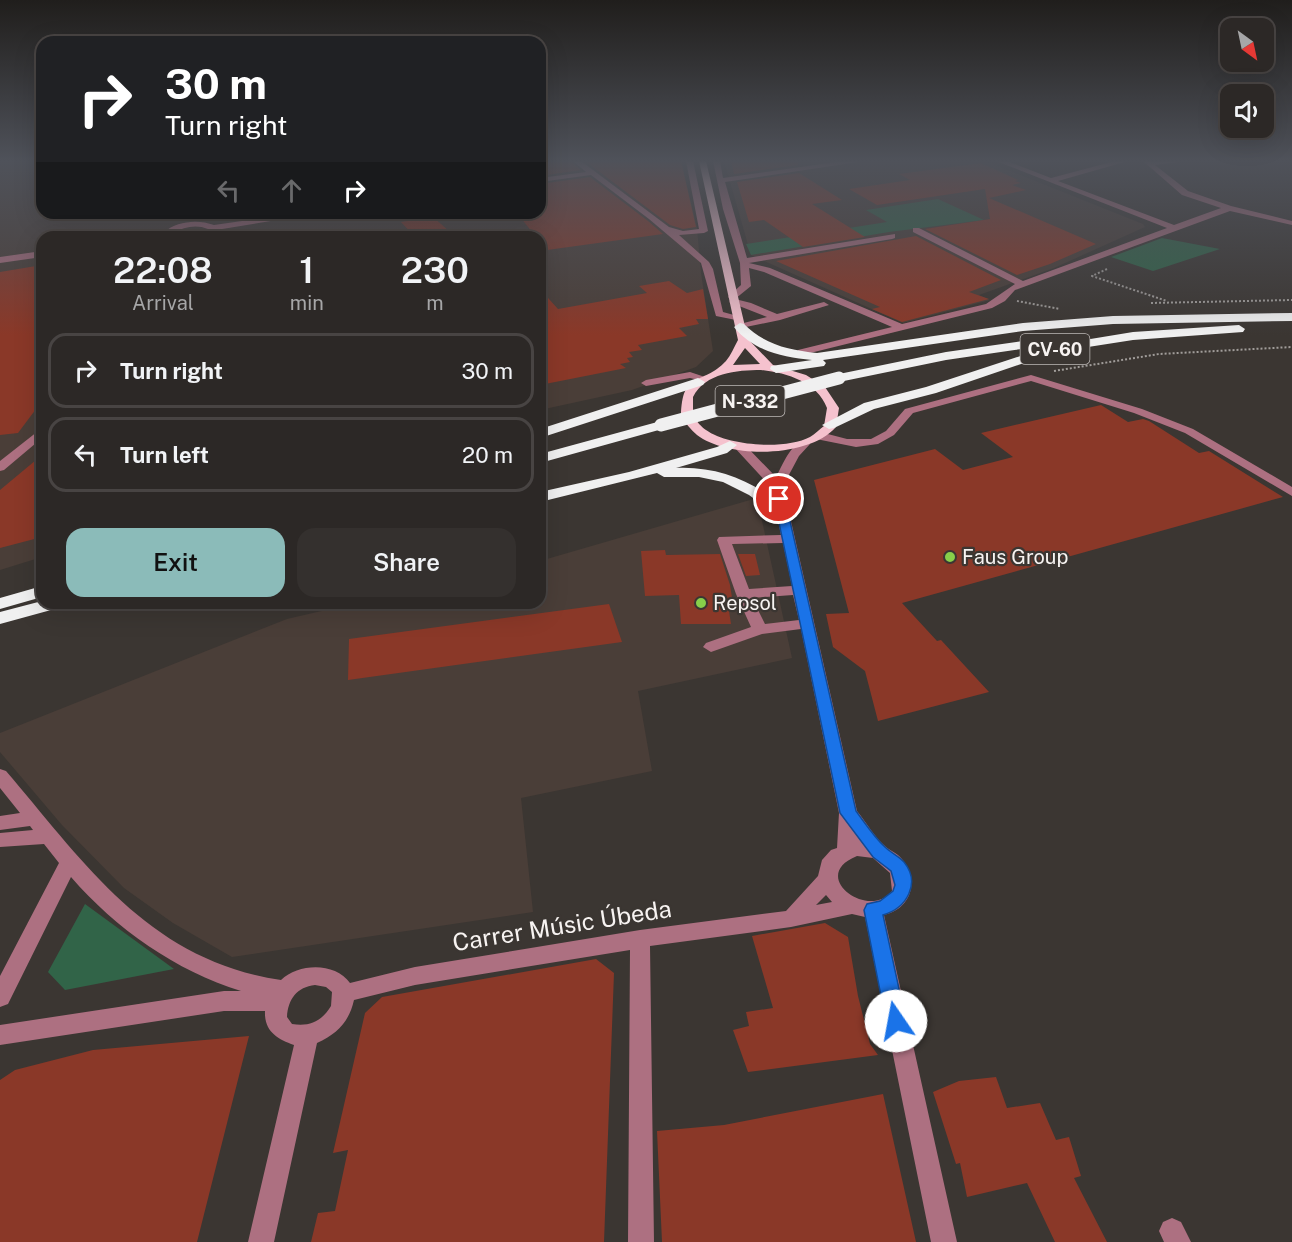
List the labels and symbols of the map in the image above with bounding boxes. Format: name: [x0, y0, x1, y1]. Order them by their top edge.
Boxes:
north arrow: [1220, 18, 1274, 72]
road number: CV-60: [1020, 334, 1090, 364]
road number: N-332: [716, 386, 784, 416]
pin: [753, 473, 804, 524]
place label: Faus Group: [962, 545, 1069, 569]
marker: Faus Group: [943, 550, 957, 564]
place label: Repsol: [713, 591, 777, 615]
marker: Repsol: [694, 596, 708, 610]
street label: Carrer Músic Úbeda: [451, 894, 673, 956]
position arrow: [864, 989, 928, 1053]

